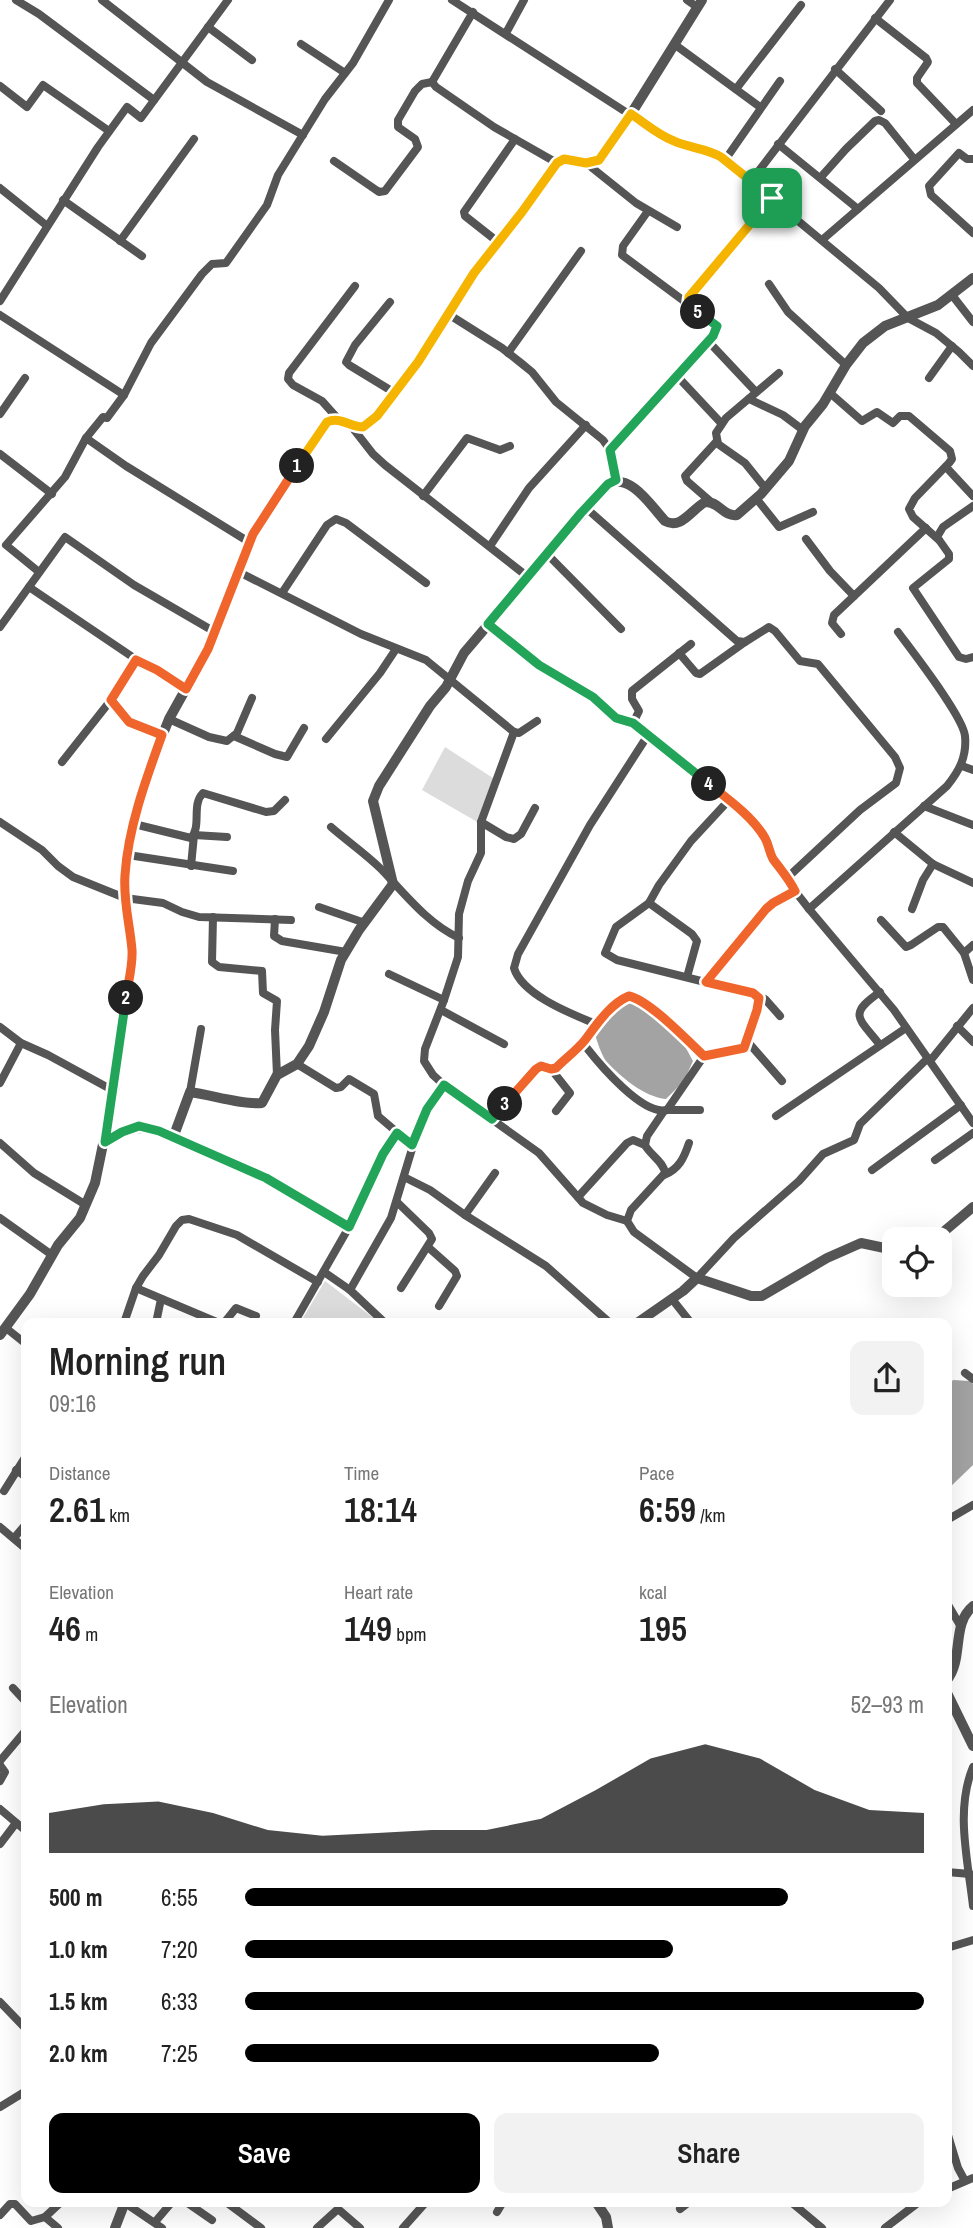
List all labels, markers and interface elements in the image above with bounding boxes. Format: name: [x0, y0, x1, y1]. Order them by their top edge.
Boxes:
pin: [742, 168, 802, 228]
icon: arrive: [753, 179, 791, 217]
pin: 5: [680, 294, 716, 330]
text: 5: [693, 298, 702, 324]
pin: 1: [280, 448, 314, 484]
text: 1: [292, 452, 301, 478]
pin: 4: [692, 766, 726, 802]
text: 4: [704, 770, 713, 796]
pin: 2: [108, 981, 144, 1016]
text: 2: [121, 984, 130, 1010]
pin: 3: [488, 1086, 522, 1122]
text: 3: [500, 1090, 509, 1116]
map controls: [882, 1227, 952, 1297]
button: locate: [882, 1227, 952, 1297]
text: Morning run: [49, 1336, 226, 1387]
button: share: [850, 1341, 924, 1415]
text: 09:16: [49, 1388, 96, 1419]
text: Distance: [49, 1460, 110, 1486]
text: Time: [344, 1460, 379, 1486]
text: Pace: [639, 1460, 675, 1486]
text: 2.61: [49, 1486, 105, 1533]
text: 18:14: [344, 1486, 417, 1533]
text: 6:59: [639, 1486, 696, 1533]
text: km: [105, 1502, 130, 1528]
text: /km: [696, 1502, 725, 1528]
text: Elevation: [49, 1579, 114, 1605]
text: Heart rate: [344, 1579, 413, 1605]
text: kcal: [639, 1579, 667, 1605]
text: 46: [49, 1605, 81, 1652]
text: 149: [344, 1605, 392, 1652]
text: 195: [639, 1605, 687, 1652]
text: m: [81, 1621, 98, 1647]
text: bpm: [392, 1621, 427, 1647]
text: Elevation: [49, 1689, 128, 1720]
text: 52–93 m: [851, 1689, 924, 1720]
text: 500 m: [49, 1882, 102, 1913]
text: 6:55: [161, 1882, 198, 1913]
text: 1.0 km: [49, 1934, 108, 1965]
text: 7:20: [161, 1934, 198, 1965]
text: 1.5 km: [49, 1986, 108, 2017]
text: 6:33: [161, 1986, 198, 2017]
text: 2.0 km: [49, 2038, 108, 2069]
text: 7:25: [161, 2038, 198, 2069]
button: Save: [49, 2113, 480, 2193]
button: Share: [494, 2113, 924, 2193]

